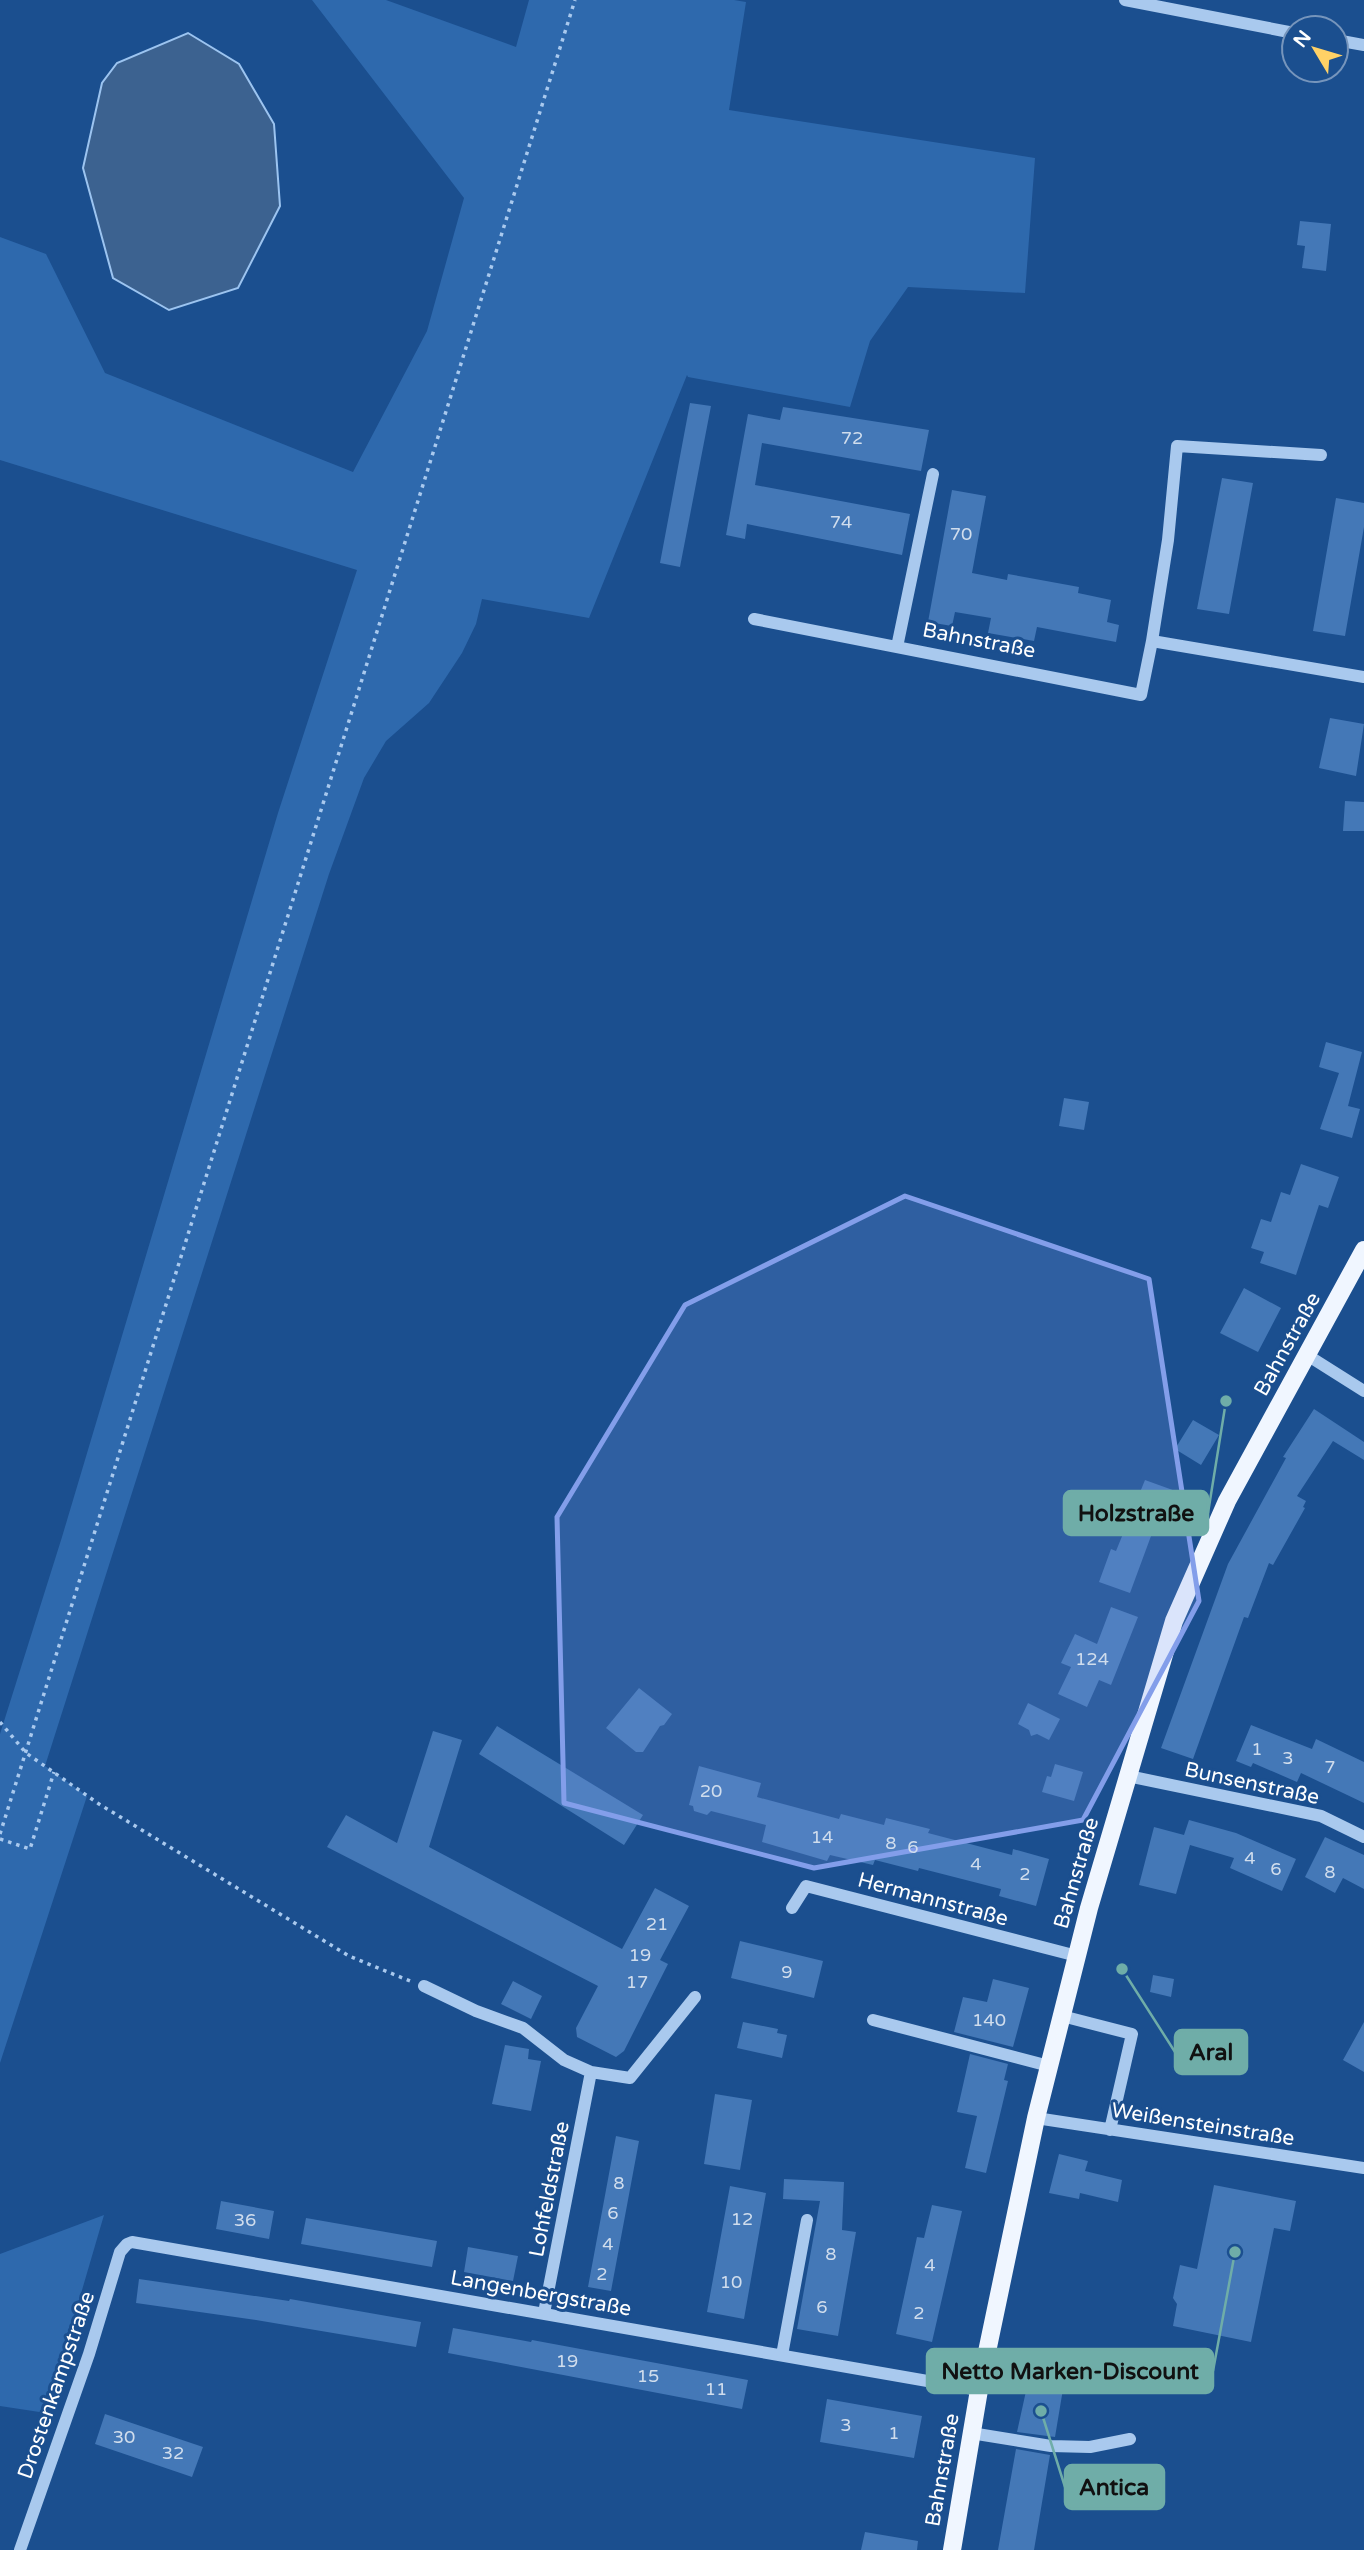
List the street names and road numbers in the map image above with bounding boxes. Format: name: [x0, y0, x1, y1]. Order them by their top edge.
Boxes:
street label: Bahnstraße: [920, 617, 1038, 664]
street label: Bahnstraße: [1249, 1288, 1326, 1400]
street label: Bunsenstraße: [1182, 1757, 1322, 1810]
street label: Bahnstraße: [1049, 1815, 1104, 1932]
street label: Hermannstraße: [855, 1867, 1011, 1932]
street label: Weißensteinstraße: [1110, 2098, 1296, 2151]
street label: Lohfeldstraße: [524, 2119, 575, 2259]
street label: Langenbergstraße: [449, 2265, 633, 2322]
street label: Drostenkampstraße: [13, 2288, 100, 2482]
street label: Bahnstraße: [920, 2411, 965, 2529]

